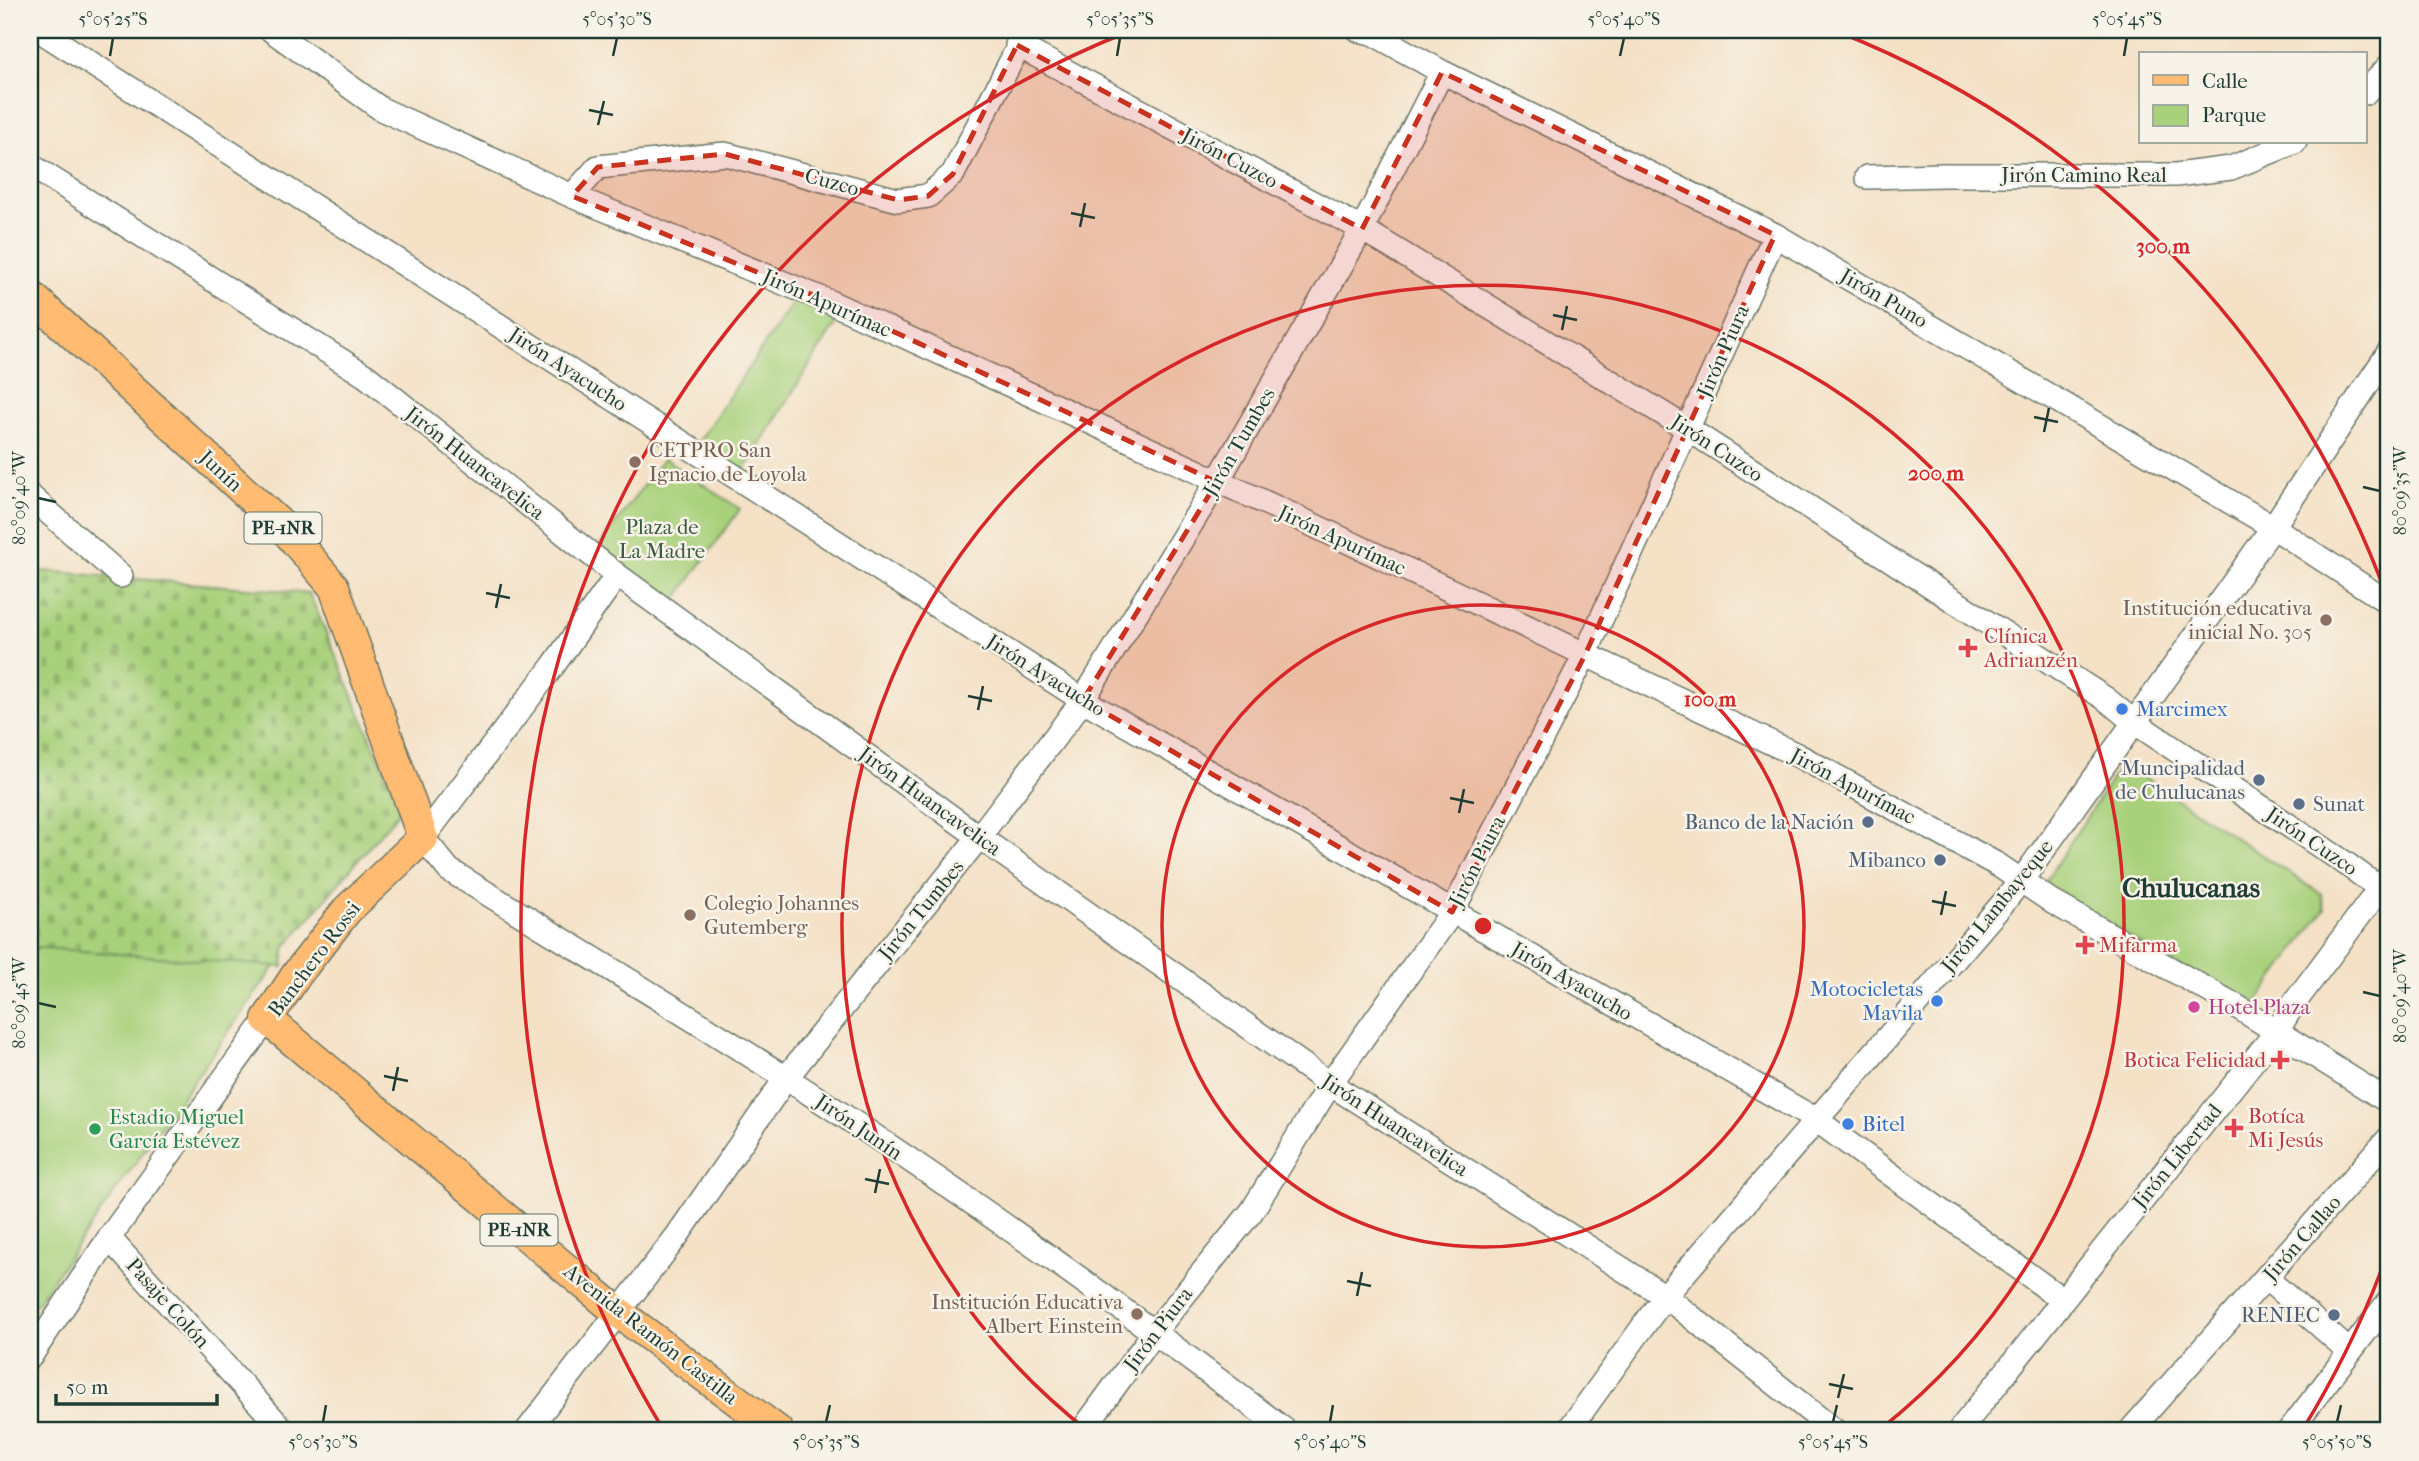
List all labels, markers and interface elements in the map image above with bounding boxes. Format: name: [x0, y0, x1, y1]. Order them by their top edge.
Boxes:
text: 5°05'25"S: [78, 9, 148, 30]
text: 5°05'30"S: [582, 9, 652, 30]
text: 5°05'35"S: [1086, 9, 1154, 30]
text: 5°05'40"S: [1588, 9, 1660, 30]
text: 5°05'45"S: [2092, 9, 2162, 30]
legend: [2139, 52, 2366, 144]
text: Calle: [2202, 69, 2248, 93]
text: Parque: [2202, 103, 2266, 127]
street label: Jirón Cuzco: [1176, 122, 1282, 193]
street label: Cuzco: [802, 163, 862, 201]
street label: Jirón Camino Real: [1999, 163, 2167, 187]
text: 300 m: [2136, 234, 2190, 258]
street label: Jirón Puno: [1834, 262, 1932, 333]
street label: Jirón Apurímac: [757, 263, 895, 342]
street label: Jirón Piura: [1691, 301, 1754, 403]
street label: Jirón Ayacucho: [503, 321, 631, 416]
street label: Jirón Tumbes: [1197, 383, 1280, 503]
street label: Jirón Huancavelica: [399, 400, 549, 525]
street label: Jirón Cuzco: [1665, 408, 1768, 487]
place label: CETPRO San Ignacio de Loyola: [649, 438, 807, 486]
street label: Junín: [193, 444, 247, 497]
text: 80°09'35"W: [2390, 445, 2411, 535]
text: 80°09'40"W: [9, 450, 30, 545]
marker: CETPRO San Ignacio de Loyola: [627, 454, 643, 470]
text: 200 m: [1908, 461, 1965, 485]
street label: Jirón Apurímac: [1273, 499, 1410, 580]
road number: PE-1NR: [244, 512, 322, 544]
park label: Plaza de La Madre: [619, 515, 705, 563]
place label: Institución educativa inicial No. 305: [2123, 596, 2312, 644]
marker: Institución educativa inicial No. 305: [2318, 612, 2334, 628]
place label: Clínica Adrianzén: [1983, 624, 2078, 672]
street label: Jirón Ayacucho: [980, 628, 1110, 721]
marker: Clínica Adrianzén: [1958, 638, 1978, 658]
text: 100 m: [1684, 687, 1737, 711]
place label: Marcimex: [2136, 697, 2228, 721]
marker: Marcimex: [2114, 701, 2130, 717]
street label: Jirón Huancavelica: [853, 740, 1006, 861]
street label: Jirón Apurímac: [1785, 742, 1920, 829]
place label: Muncipalidad de Chulucanas: [2115, 756, 2246, 804]
marker: Muncipalidad de Chulucanas: [2251, 772, 2267, 788]
place label: Sunat: [2313, 792, 2366, 816]
marker: Sunat: [2291, 796, 2307, 812]
street label: Jirón Cuzco: [2260, 801, 2362, 880]
place label: Banco de la Nación: [1685, 810, 1854, 834]
street label: Jirón Piura: [1443, 811, 1510, 912]
marker: Banco de la Nación: [1860, 814, 1876, 830]
street label: Jirón Lambayeque: [1935, 835, 2058, 979]
place label: Mibanco: [1848, 848, 1926, 872]
marker: Mibanco: [1932, 852, 1948, 868]
street label: Jirón Tumbes: [872, 855, 969, 966]
district label: Chulucanas: [2122, 871, 2260, 904]
place label: Colegio Johannes Gutemberg: [704, 891, 859, 939]
street label: Banchero Rossi: [263, 897, 365, 1021]
marker: Colegio Johannes Gutemberg: [682, 907, 698, 923]
centre of rings: [1471, 914, 1495, 938]
place label: Mifarma: [2099, 933, 2177, 957]
street label: Jirón Ayacucho: [1505, 936, 1637, 1025]
marker: Mifarma: [2077, 937, 2093, 953]
text: 80°09'40"W: [2390, 948, 2411, 1043]
text: 80°09'45"W: [9, 956, 30, 1049]
place label: Motocicletas Mavila: [1810, 977, 1923, 1025]
marker: Motocicletas Mavila: [1929, 993, 1945, 1009]
place label: Hotel Plaza: [2208, 995, 2310, 1019]
marker: Hotel Plaza: [2186, 999, 2202, 1015]
place label: Botica Felicidad: [2124, 1048, 2267, 1072]
marker: Botica Felicidad: [2272, 1052, 2288, 1068]
street label: Jirón Huancavelica: [1316, 1068, 1473, 1181]
street label: Jirón Junín: [809, 1088, 907, 1165]
street label: Jirón Libertad: [2126, 1098, 2227, 1215]
place label: Botíca Mi Jesús: [2248, 1104, 2323, 1152]
place label: Estadio Miguel García Estévez: [109, 1105, 244, 1153]
place label: Bitel: [1862, 1112, 1906, 1136]
marker: Bitel: [1840, 1116, 1856, 1132]
marker: Botíca Mi Jesús: [2226, 1120, 2242, 1136]
marker: Estadio Miguel García Estévez: [87, 1121, 103, 1137]
street label: Jirón Callao: [2257, 1190, 2346, 1287]
road number: PE-1NR: [480, 1214, 558, 1246]
street label: Pasaje Colón: [121, 1253, 215, 1353]
street label: Avenida Ramón Castilla: [558, 1258, 743, 1410]
street label: Jirón Piura: [1117, 1282, 1198, 1377]
place label: Institución Educativa Albert Einstein: [931, 1290, 1123, 1338]
place label: RENIEC: [2241, 1303, 2320, 1327]
marker: Institución Educativa Albert Einstein: [1129, 1306, 1145, 1322]
marker: RENIEC: [2326, 1307, 2342, 1323]
scale bar: [56, 1363, 217, 1407]
text: 50 m: [66, 1375, 109, 1399]
text: 5°05'30"S: [288, 1432, 358, 1453]
text: 5°05'35"S: [792, 1432, 860, 1453]
text: 5°05'40"S: [1294, 1432, 1366, 1453]
text: 5°05'45"S: [1798, 1432, 1868, 1453]
text: 5°05'50"S: [2302, 1432, 2372, 1453]

